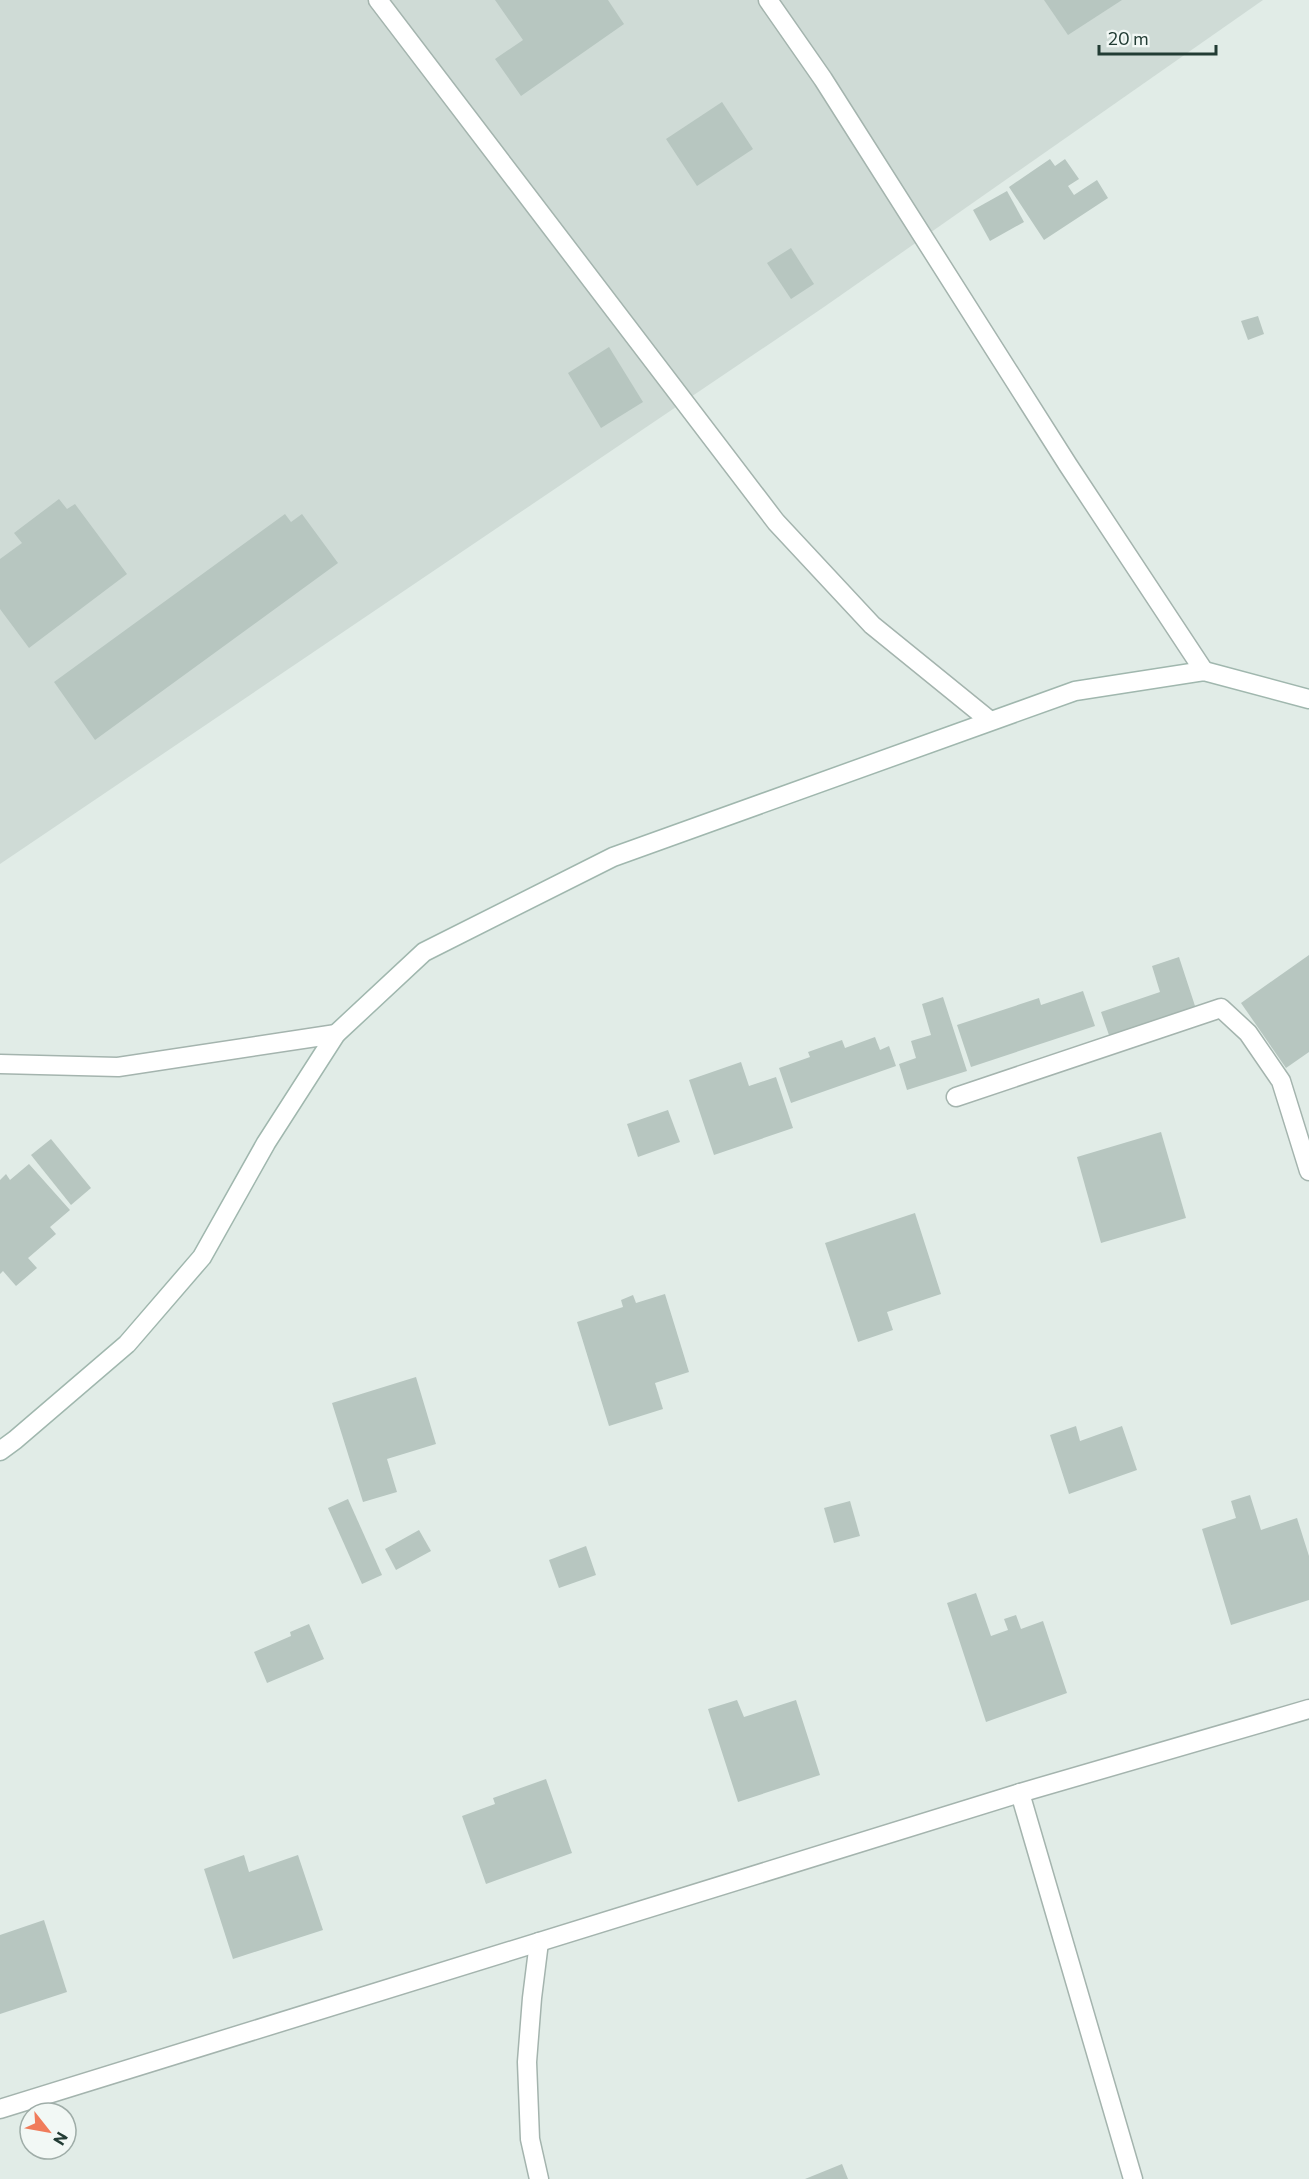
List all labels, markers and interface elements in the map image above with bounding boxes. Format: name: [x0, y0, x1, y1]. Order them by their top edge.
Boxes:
scale bar: [1099, 18, 1216, 56]
text: 20 m: [1108, 27, 1149, 49]
north arrow: [18, 2101, 78, 2161]
text: N: [50, 2129, 73, 2149]

